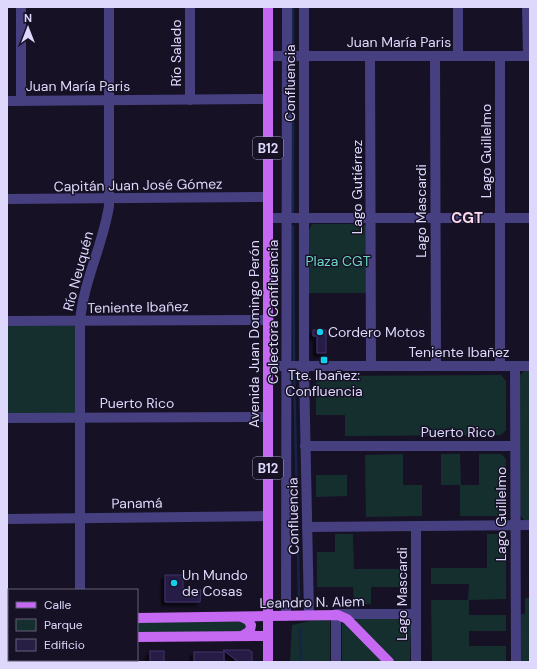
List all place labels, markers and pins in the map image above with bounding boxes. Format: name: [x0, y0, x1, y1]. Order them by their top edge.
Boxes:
place label: Cordero Motos: [328, 323, 425, 341]
marker: Cordero Motos: [315, 327, 325, 337]
marker: Tte. Ibañez: Confluencia: [319, 355, 329, 365]
place label: Tte. Ibañez: Confluencia: [285, 366, 363, 400]
place label: Un Mundo de Cosas: [182, 566, 248, 600]
marker: Un Mundo de Cosas: [169, 578, 179, 588]

